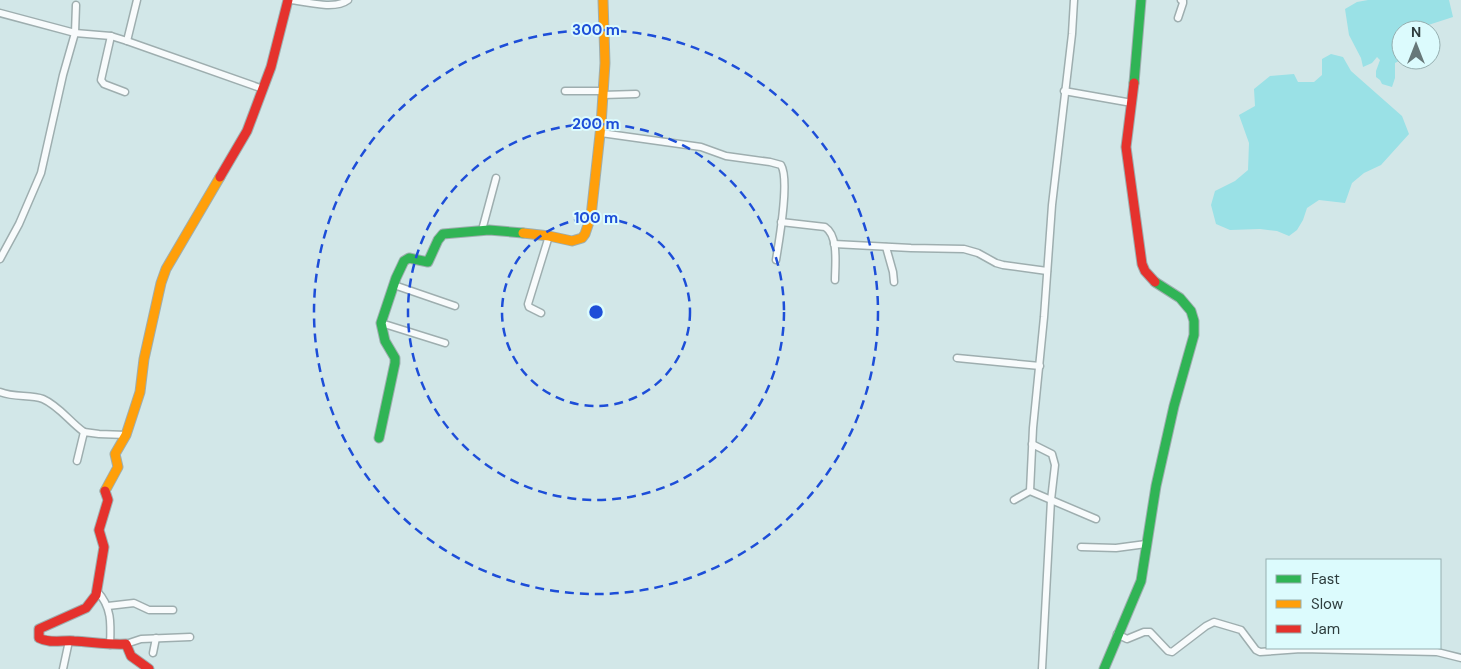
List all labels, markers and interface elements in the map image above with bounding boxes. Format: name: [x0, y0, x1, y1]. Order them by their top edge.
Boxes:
text: 300 m: [572, 20, 620, 40]
north arrow: [1391, 20, 1441, 70]
text: N: [1411, 23, 1421, 41]
text: 200 m: [572, 114, 620, 134]
text: 100 m: [574, 208, 618, 228]
centre of rings: [587, 303, 605, 321]
legend: [1266, 559, 1441, 649]
text: Fast: [1311, 569, 1340, 589]
text: Slow: [1311, 594, 1344, 614]
text: Jam: [1311, 619, 1340, 639]

